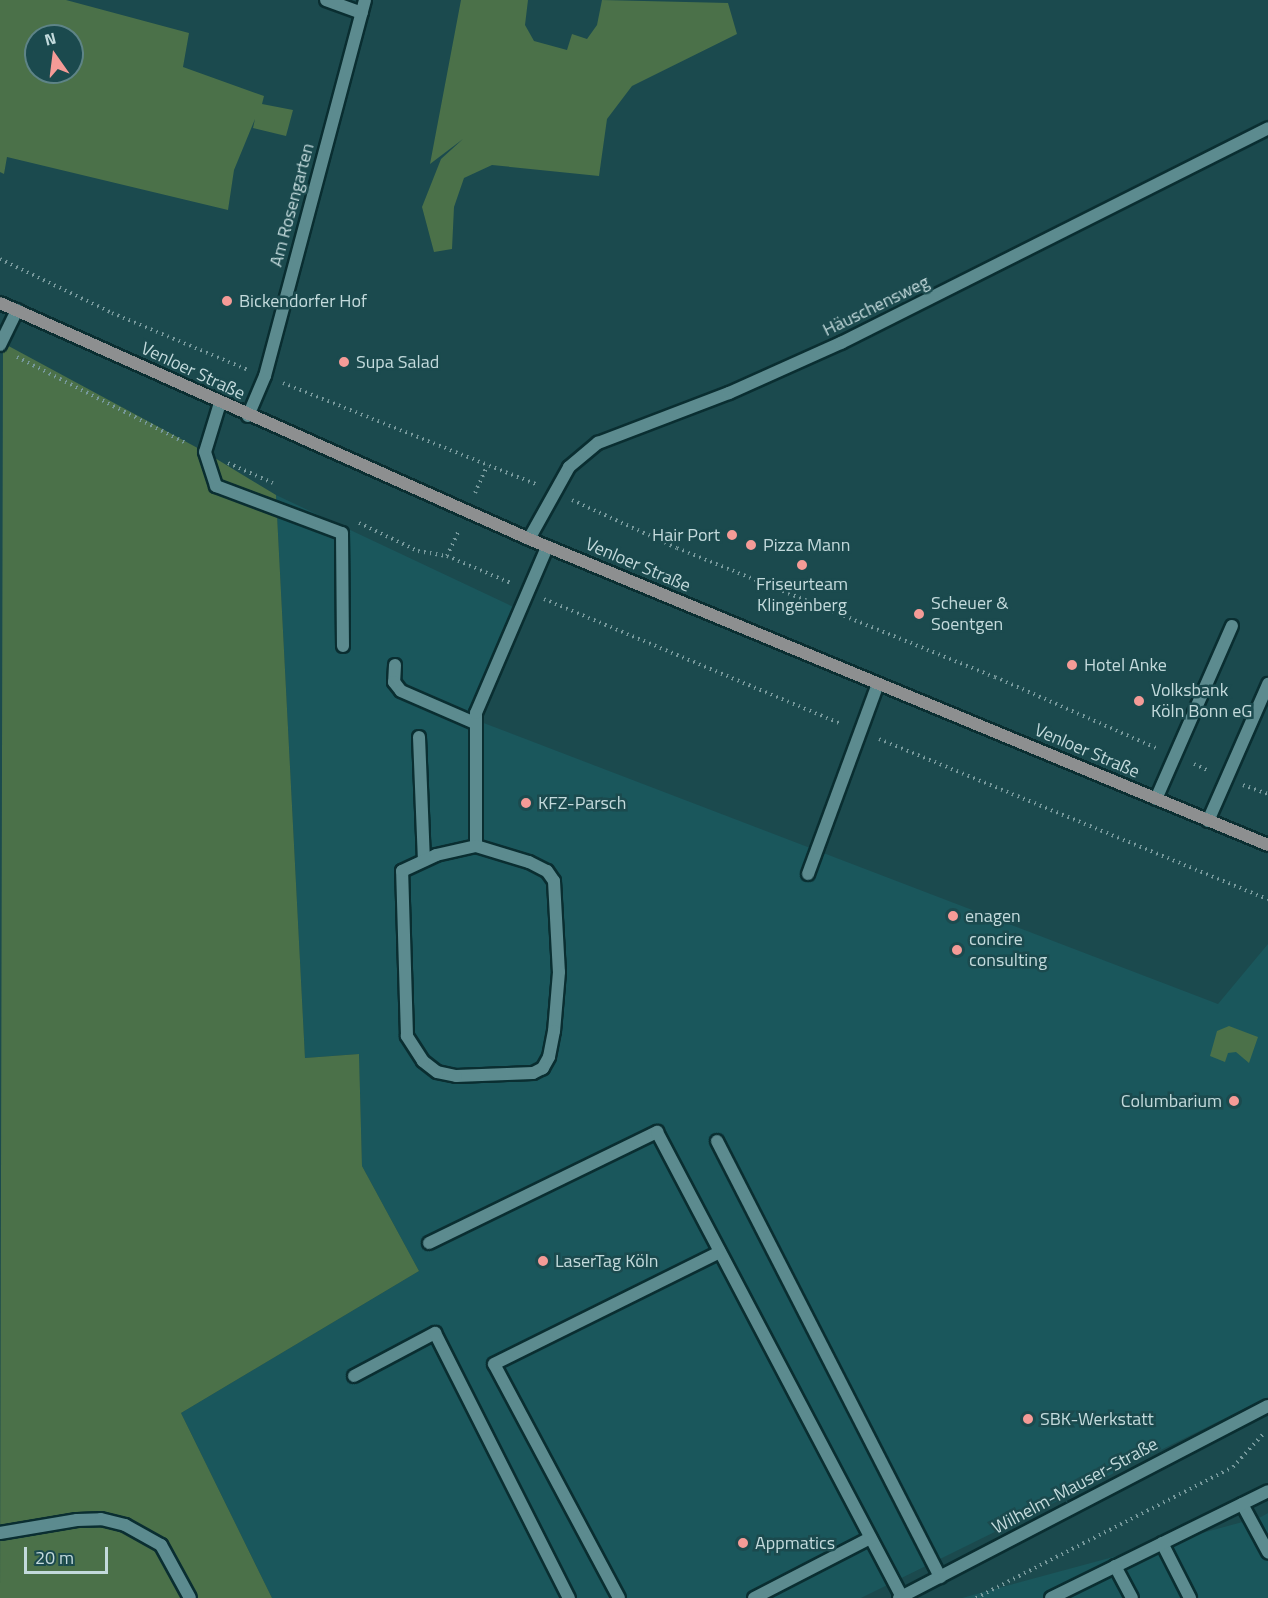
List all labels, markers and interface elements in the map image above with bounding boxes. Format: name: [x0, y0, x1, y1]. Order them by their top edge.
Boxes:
north arrow: [24, 24, 84, 84]
text: N: [42, 25, 58, 51]
street label: Am Rosengarten: [265, 141, 319, 269]
street label: Häuschensweg: [819, 271, 933, 341]
place label: Bickendorfer Hof: [239, 290, 367, 312]
marker: Bickendorfer Hof: [220, 294, 234, 308]
street label: Venloer Straße: [138, 338, 248, 404]
place label: Supa Salad: [356, 351, 439, 373]
marker: Supa Salad: [337, 355, 351, 369]
place label: Hair Port: [652, 524, 720, 546]
marker: Hair Port: [725, 528, 739, 542]
street label: Venloer Straße: [582, 533, 694, 597]
place label: Pizza Mann: [763, 534, 850, 556]
marker: Pizza Mann: [744, 538, 758, 552]
marker: Friseurteam Klingenberg: [795, 558, 809, 572]
place label: Friseurteam Klingenberg: [756, 574, 848, 616]
place label: Scheuer & Soentgen: [931, 593, 1009, 636]
marker: Scheuer & Soentgen: [912, 607, 926, 621]
place label: Hotel Anke: [1084, 654, 1167, 676]
marker: Hotel Anke: [1065, 658, 1079, 672]
place label: Volksbank Köln Bonn eG: [1151, 680, 1252, 722]
marker: Volksbank Köln Bonn eG: [1132, 694, 1146, 708]
street label: Venloer Straße: [1031, 719, 1143, 783]
place label: KFZ-Parsch: [538, 792, 626, 814]
marker: KFZ-Parsch: [519, 796, 533, 810]
place label: enagen: [965, 905, 1021, 927]
marker: enagen: [946, 909, 960, 923]
place label: concire consulting: [969, 929, 1047, 972]
marker: concire consulting: [950, 943, 964, 957]
place label: Columbarium: [1121, 1090, 1222, 1112]
marker: Columbarium: [1227, 1094, 1241, 1108]
place label: LaserTag Köln: [555, 1250, 658, 1272]
marker: LaserTag Köln: [536, 1254, 550, 1268]
place label: SBK-Werkstatt: [1040, 1408, 1154, 1430]
marker: SBK-Werkstatt: [1021, 1412, 1035, 1426]
street label: Wilhelm-Mauser-Straße: [989, 1433, 1161, 1539]
place label: Appmatics: [755, 1532, 835, 1554]
scale bar: [27, 1535, 111, 1573]
marker: Appmatics: [736, 1536, 750, 1550]
text: 20 m: [35, 1544, 74, 1571]

